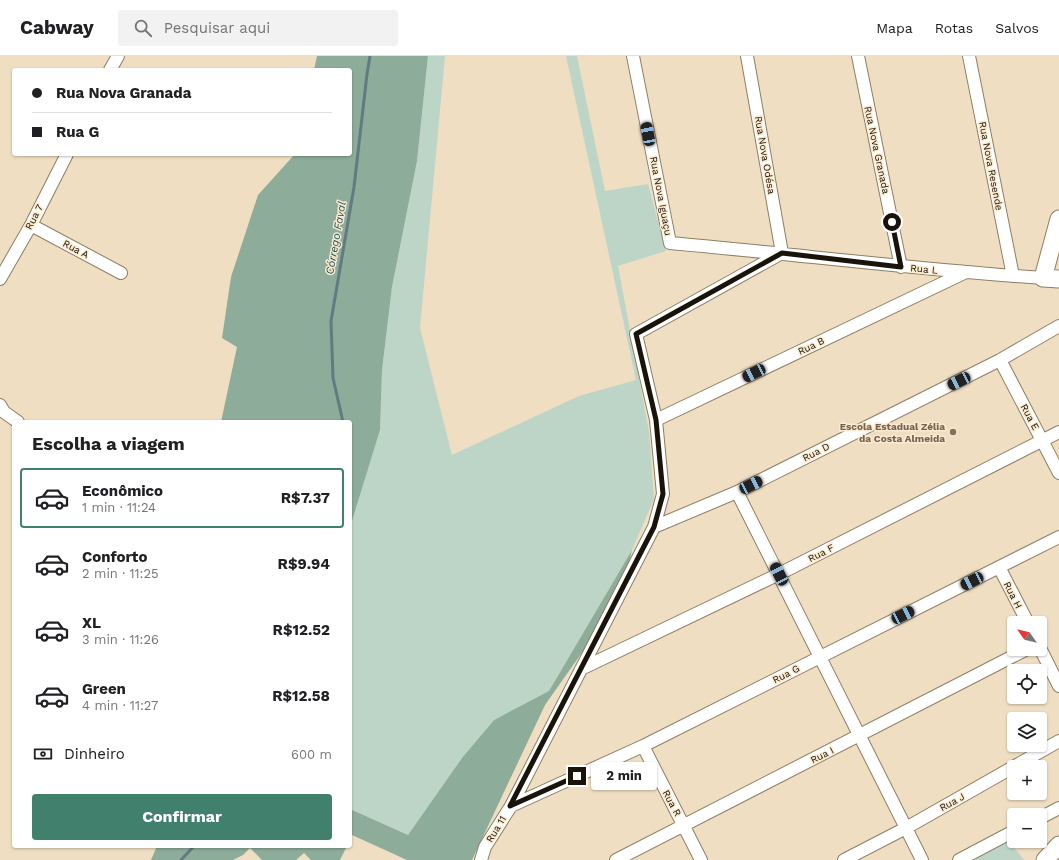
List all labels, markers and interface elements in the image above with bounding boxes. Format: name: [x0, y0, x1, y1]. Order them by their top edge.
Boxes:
search box: [118, 10, 398, 46]
text: Cabway: [20, 16, 94, 39]
icon: search: [132, 17, 154, 39]
text: Pesquisar aqui: [164, 19, 270, 37]
text: Mapa: [876, 20, 913, 36]
text: Rotas: [935, 20, 973, 36]
text: Salvos: [995, 20, 1039, 36]
text: Rua Nova Granada: [56, 84, 191, 102]
street label: Rua Nova Granada: [862, 105, 892, 195]
street label: Rua Nova Odésa: [753, 115, 777, 195]
car: [640, 121, 656, 147]
street label: Rua Nova Resende: [977, 121, 1005, 212]
text: Rua G: [56, 123, 99, 141]
street label: Rua Nova Iguaçu: [648, 155, 674, 237]
water label: Córrego Faval: [323, 200, 349, 276]
street label: Rua 7: [23, 202, 45, 231]
route start: [883, 213, 901, 231]
street label: Rua A: [61, 238, 91, 261]
street label: Rua L: [910, 262, 938, 276]
street label: Rua B: [796, 335, 826, 357]
car: [741, 362, 767, 384]
car: [946, 370, 972, 392]
street label: Rua E: [1019, 402, 1041, 432]
place label: Escola Estadual Zélia da Costa Almeida: [840, 421, 945, 444]
marker: Escola Estadual Zélia da Costa Almeida: [948, 427, 958, 437]
text: Escolha a viagem: [32, 433, 185, 454]
street label: Rua D: [801, 441, 831, 463]
car: [738, 474, 764, 496]
icon: car: [34, 480, 70, 516]
text: Econômico: [82, 482, 163, 500]
text: R$7.37: [281, 489, 330, 507]
text: 1 min · 11:24: [82, 500, 156, 515]
street label: Rua F: [806, 542, 836, 564]
icon: car: [34, 546, 70, 582]
text: Conforto: [82, 548, 147, 566]
text: R$9.94: [278, 555, 330, 573]
car: [768, 561, 790, 587]
text: 2 min · 11:25: [82, 566, 159, 581]
car: [959, 570, 985, 592]
street label: Rua H: [1002, 580, 1024, 610]
car: [890, 604, 916, 626]
icon: car: [34, 612, 70, 648]
text: XL: [82, 614, 101, 632]
north arrow: [1007, 616, 1047, 656]
map controls: [1007, 616, 1047, 848]
text: R$12.52: [273, 621, 330, 639]
text: 3 min · 11:26: [82, 632, 159, 647]
street label: Rua G: [771, 663, 801, 685]
button: locate: [1007, 664, 1047, 704]
icon: car: [34, 678, 70, 714]
text: Green: [82, 680, 126, 698]
text: R$12.58: [272, 687, 330, 705]
text: 4 min · 11:27: [82, 698, 158, 713]
button: layers: [1007, 712, 1047, 752]
icon: cash: [32, 743, 54, 765]
text: Dinheiro: [64, 745, 125, 763]
street label: Rua I: [809, 745, 835, 765]
text: 600 m: [291, 747, 332, 762]
button: +: [1007, 760, 1047, 800]
callout: 2 min: [591, 762, 657, 790]
route end: [568, 767, 586, 785]
text: 2 min: [606, 768, 642, 783]
street label: Rua R: [661, 788, 684, 818]
street label: Rua J: [938, 791, 966, 813]
button: Confirmar: [32, 794, 332, 840]
button: −: [1007, 808, 1047, 848]
street label: Rua 11: [484, 814, 508, 844]

